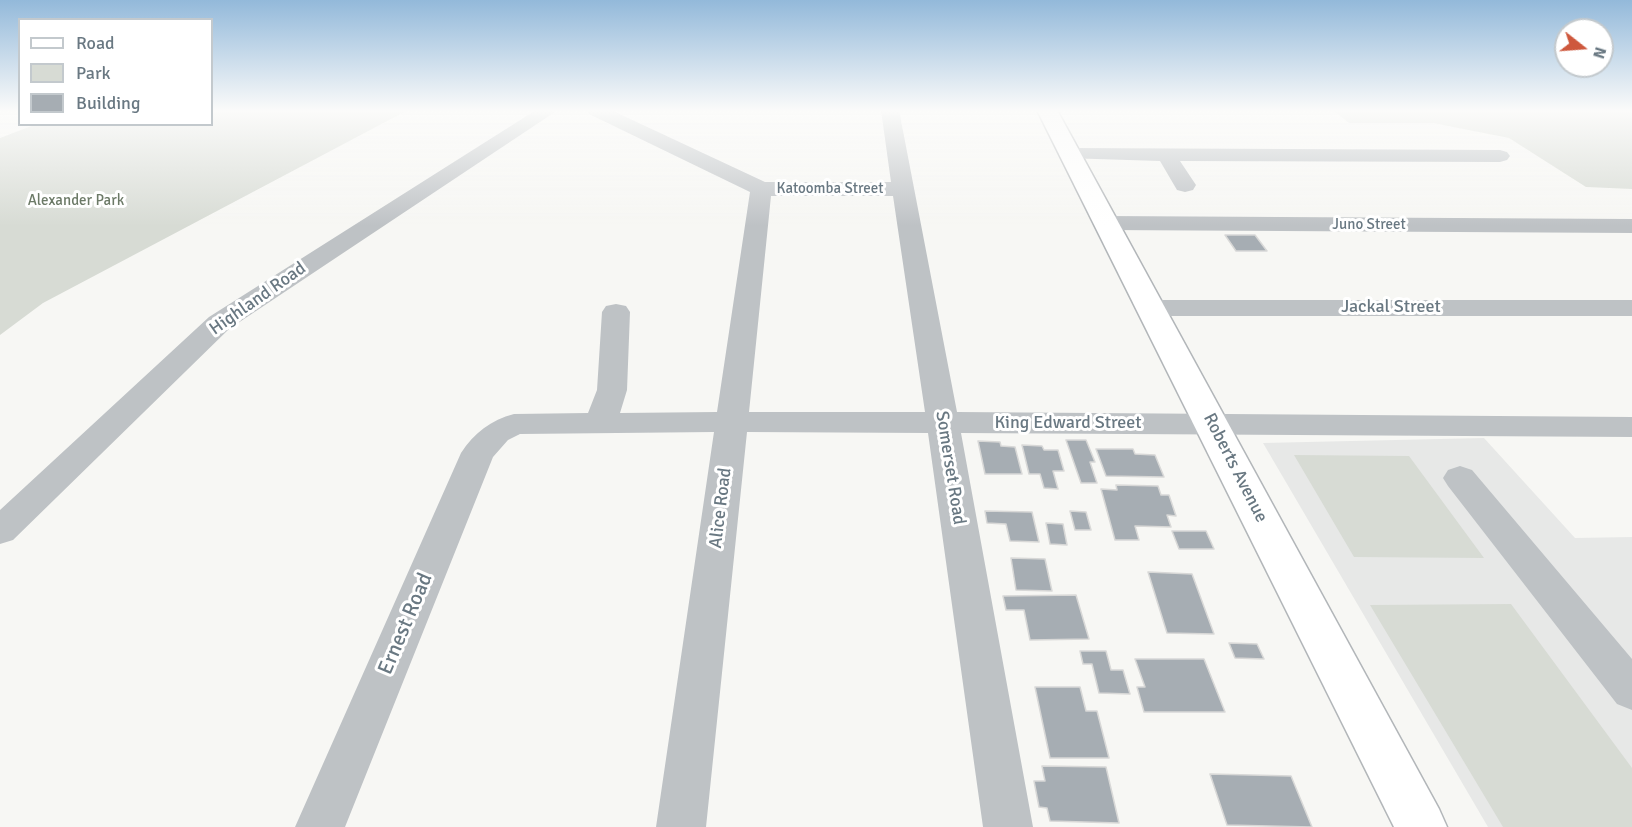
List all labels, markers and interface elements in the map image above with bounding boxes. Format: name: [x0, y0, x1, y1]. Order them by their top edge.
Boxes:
legend: [18, 18, 213, 126]
north arrow: [1554, 18, 1614, 78]
text: Road: [76, 32, 115, 54]
text: N: [1588, 44, 1610, 61]
text: Park: [76, 62, 111, 84]
text: Building: [76, 92, 140, 114]
street label: Katoomba Street: [777, 180, 883, 198]
park label: Alexander Park: [28, 192, 124, 210]
street label: Juno Street: [1332, 216, 1406, 234]
street label: Highland Road: [206, 258, 310, 340]
street label: Jackal Street: [1341, 296, 1441, 318]
street label: Somerset Road: [930, 410, 970, 526]
street label: Roberts Avenue: [1198, 410, 1272, 526]
street label: King Edward Street: [994, 412, 1142, 434]
street label: Alice Road: [705, 467, 737, 549]
street label: Ernest Road: [373, 570, 439, 678]

